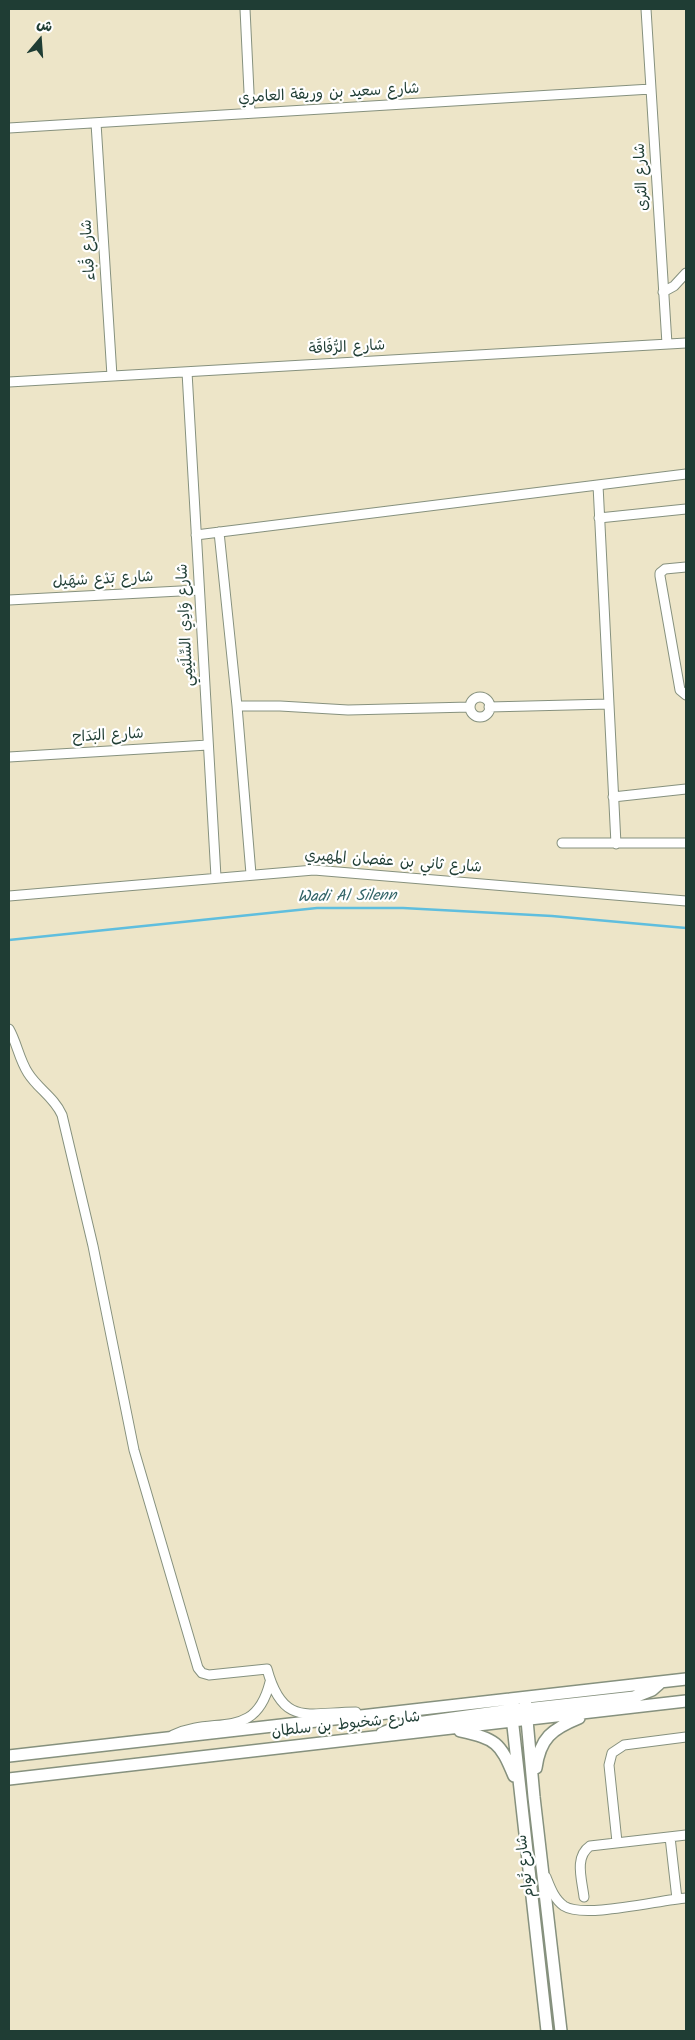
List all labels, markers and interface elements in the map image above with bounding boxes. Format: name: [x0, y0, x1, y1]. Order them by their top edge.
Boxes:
text: ش: [34, 13, 55, 39]
north arrow: [15, 15, 65, 65]
street label: شارع سعيد بن وريقة العامري: [238, 81, 420, 109]
street label: شارع الثرى: [632, 143, 654, 211]
street label: شارع قُباء: [79, 219, 101, 281]
street label: شارع الرُّفَاقَة: [308, 338, 386, 360]
street label: شارع وَادِي السِّلَيْمِي: [175, 563, 199, 687]
street label: شارع بَدْع سْهَيل: [52, 569, 154, 593]
street label: شارع البَدَاح: [72, 726, 144, 748]
street label: شارع ثاني بن عفصان المهيري: [304, 848, 482, 878]
water label: Wadi Al Silenn: [297, 888, 397, 908]
street label: شارع شخبوط بن سلطان: [271, 1709, 421, 1743]
street label: شارع تُوام: [514, 1833, 540, 1899]

